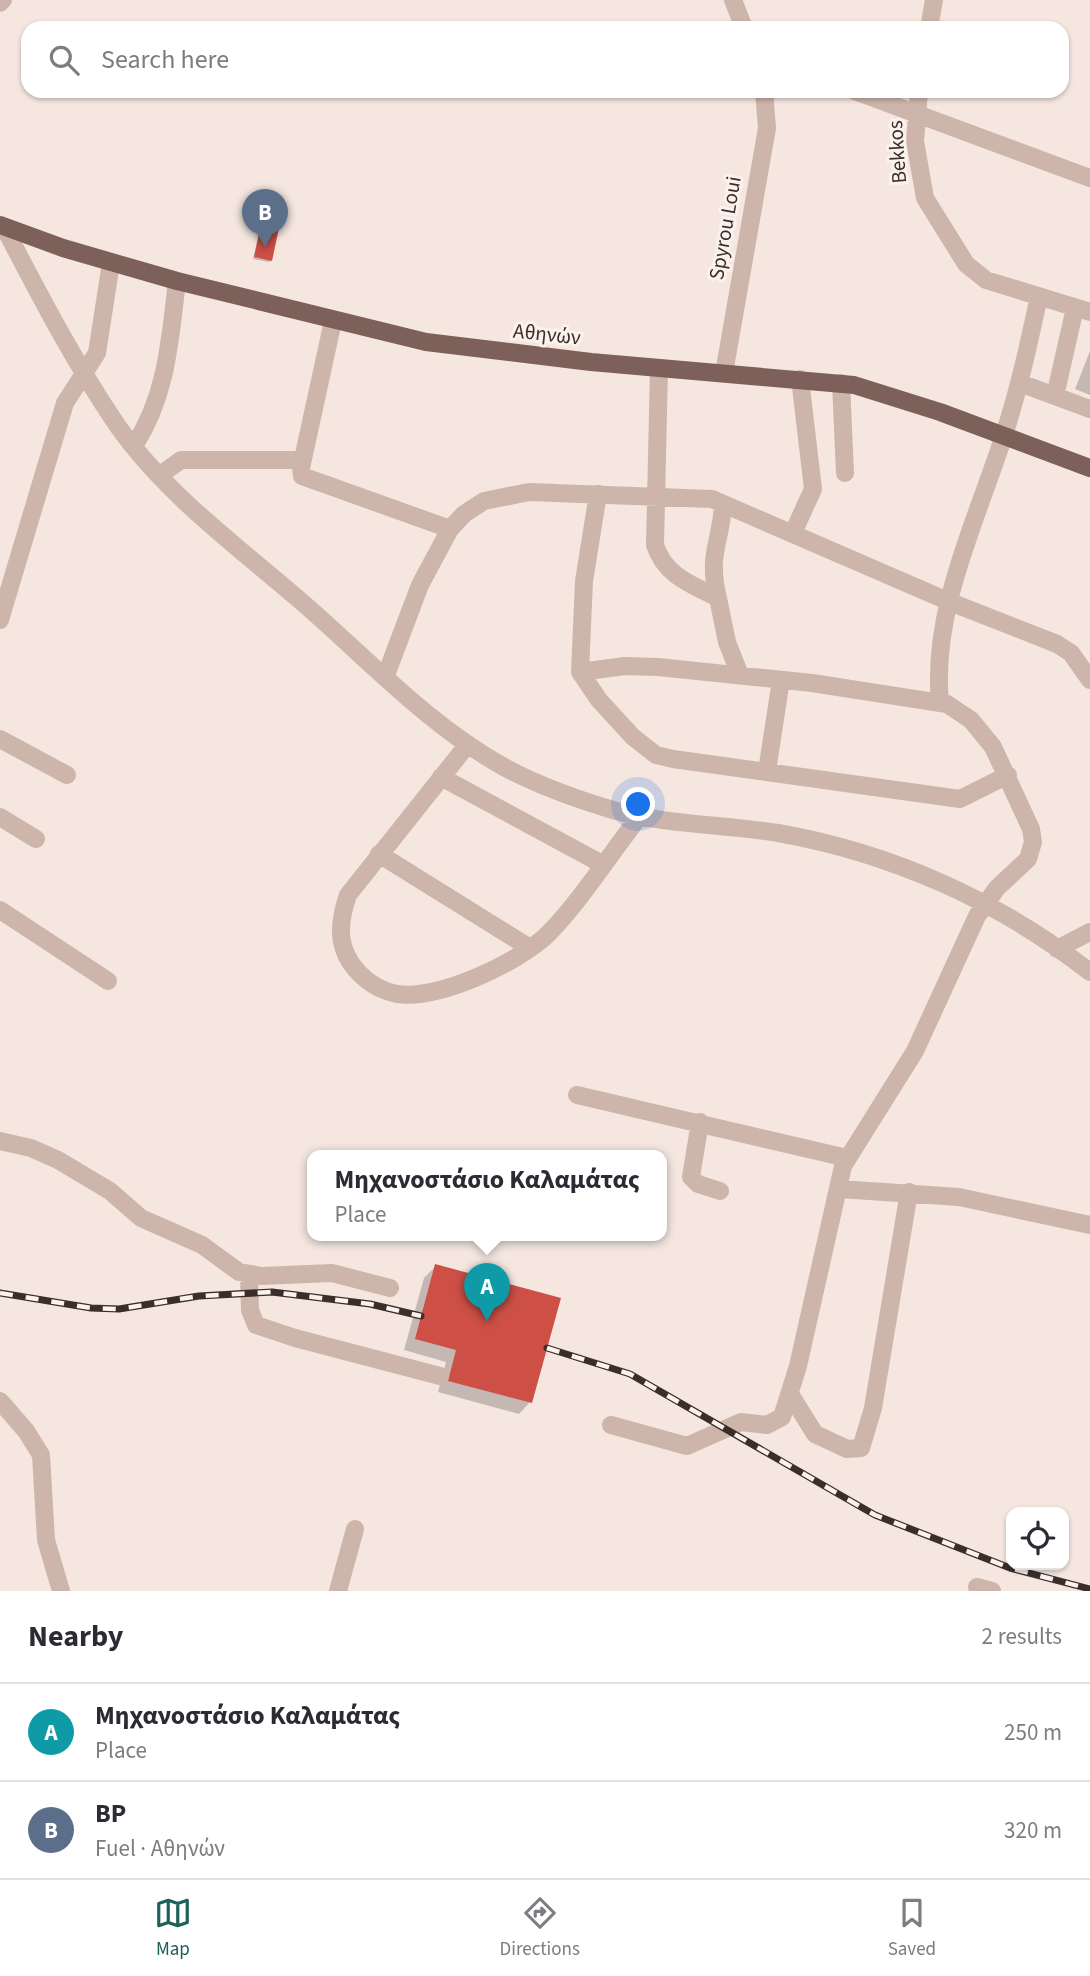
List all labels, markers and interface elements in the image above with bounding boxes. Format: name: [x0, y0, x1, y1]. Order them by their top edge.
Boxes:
search box: [21, 21, 1069, 98]
icon: search: [45, 41, 83, 79]
text: Search here: [101, 41, 229, 78]
street label: Bekkos: [880, 119, 914, 185]
street label: Spyrou Loui: [701, 174, 749, 282]
pin: B: [242, 189, 288, 247]
street label: Αθηνών: [512, 316, 582, 352]
your location: [621, 787, 655, 821]
popup: [307, 1150, 667, 1241]
text: Μηχανοστάσιο Καλαμάτας: [334, 1161, 640, 1198]
text: Place: [334, 1198, 386, 1231]
pin: A: [464, 1263, 510, 1321]
map controls: [1006, 1507, 1069, 1570]
button: locate: [1006, 1507, 1069, 1570]
text: Nearby: [28, 1615, 123, 1658]
text: 2 results: [982, 1620, 1062, 1653]
text: Μηχανοστάσιο Καλαμάτας: [95, 1697, 400, 1734]
text: A: [44, 1716, 58, 1749]
text: 250 m: [1004, 1716, 1062, 1749]
text: Place: [95, 1734, 147, 1767]
text: BP: [95, 1795, 126, 1832]
text: B: [44, 1814, 58, 1847]
text: 320 m: [1004, 1814, 1062, 1847]
text: Fuel · Αθηνών: [95, 1832, 225, 1865]
tab: Map: [154, 1894, 192, 1963]
tab: Directions: [500, 1894, 580, 1963]
tab: Saved: [888, 1894, 936, 1963]

